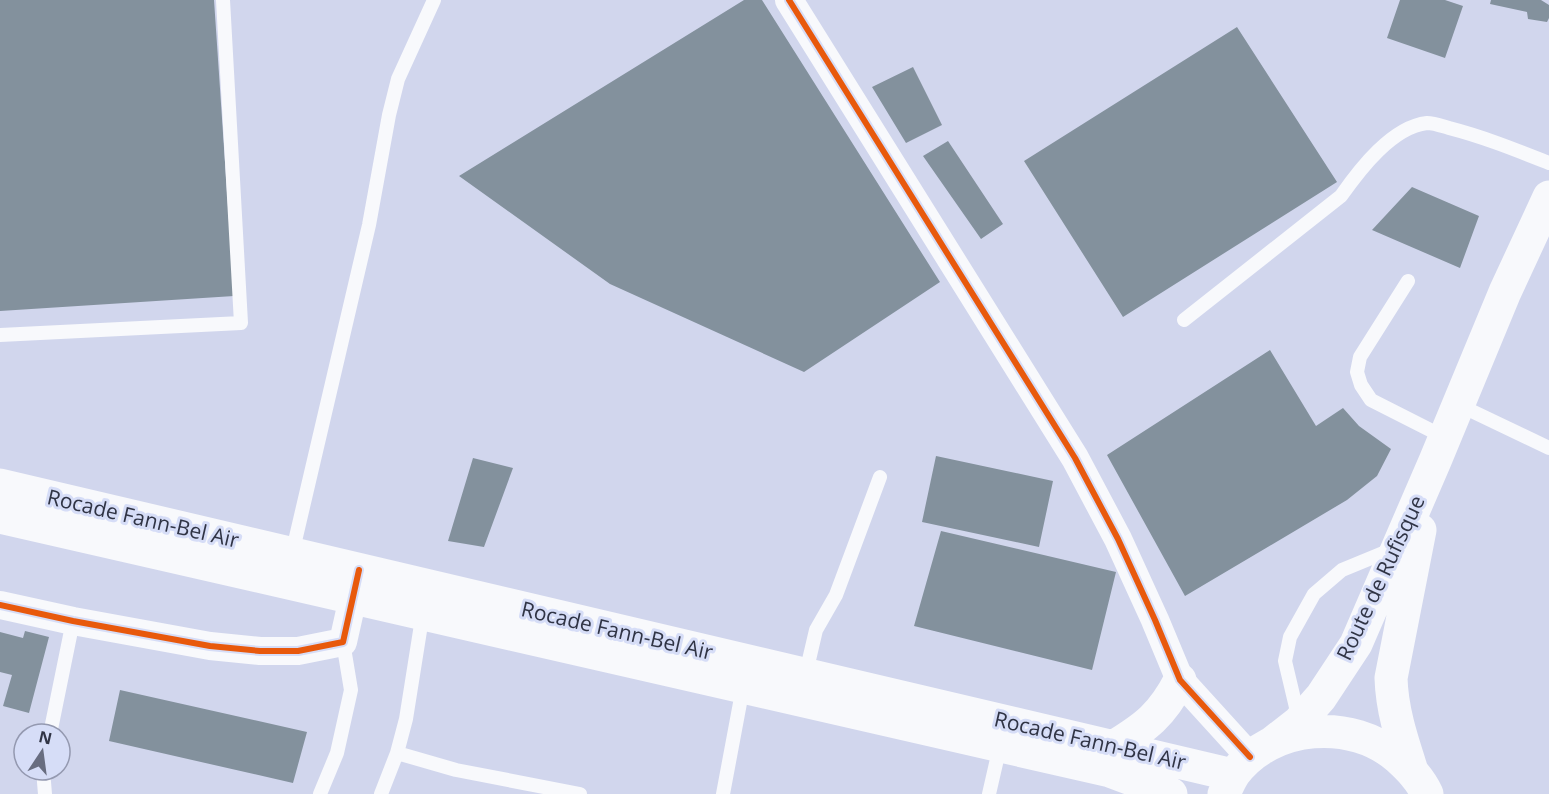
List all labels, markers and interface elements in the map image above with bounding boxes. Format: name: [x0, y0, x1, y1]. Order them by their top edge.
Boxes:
street label: Rocade Fann-Bel Air: [45, 482, 242, 554]
street label: Route de Rufisque: [1330, 491, 1431, 665]
street label: Rocade Fann-Bel Air: [519, 594, 716, 666]
street label: Rocade Fann-Bel Air: [992, 704, 1189, 776]
north arrow: [12, 722, 72, 782]
text: N: [37, 725, 54, 750]

